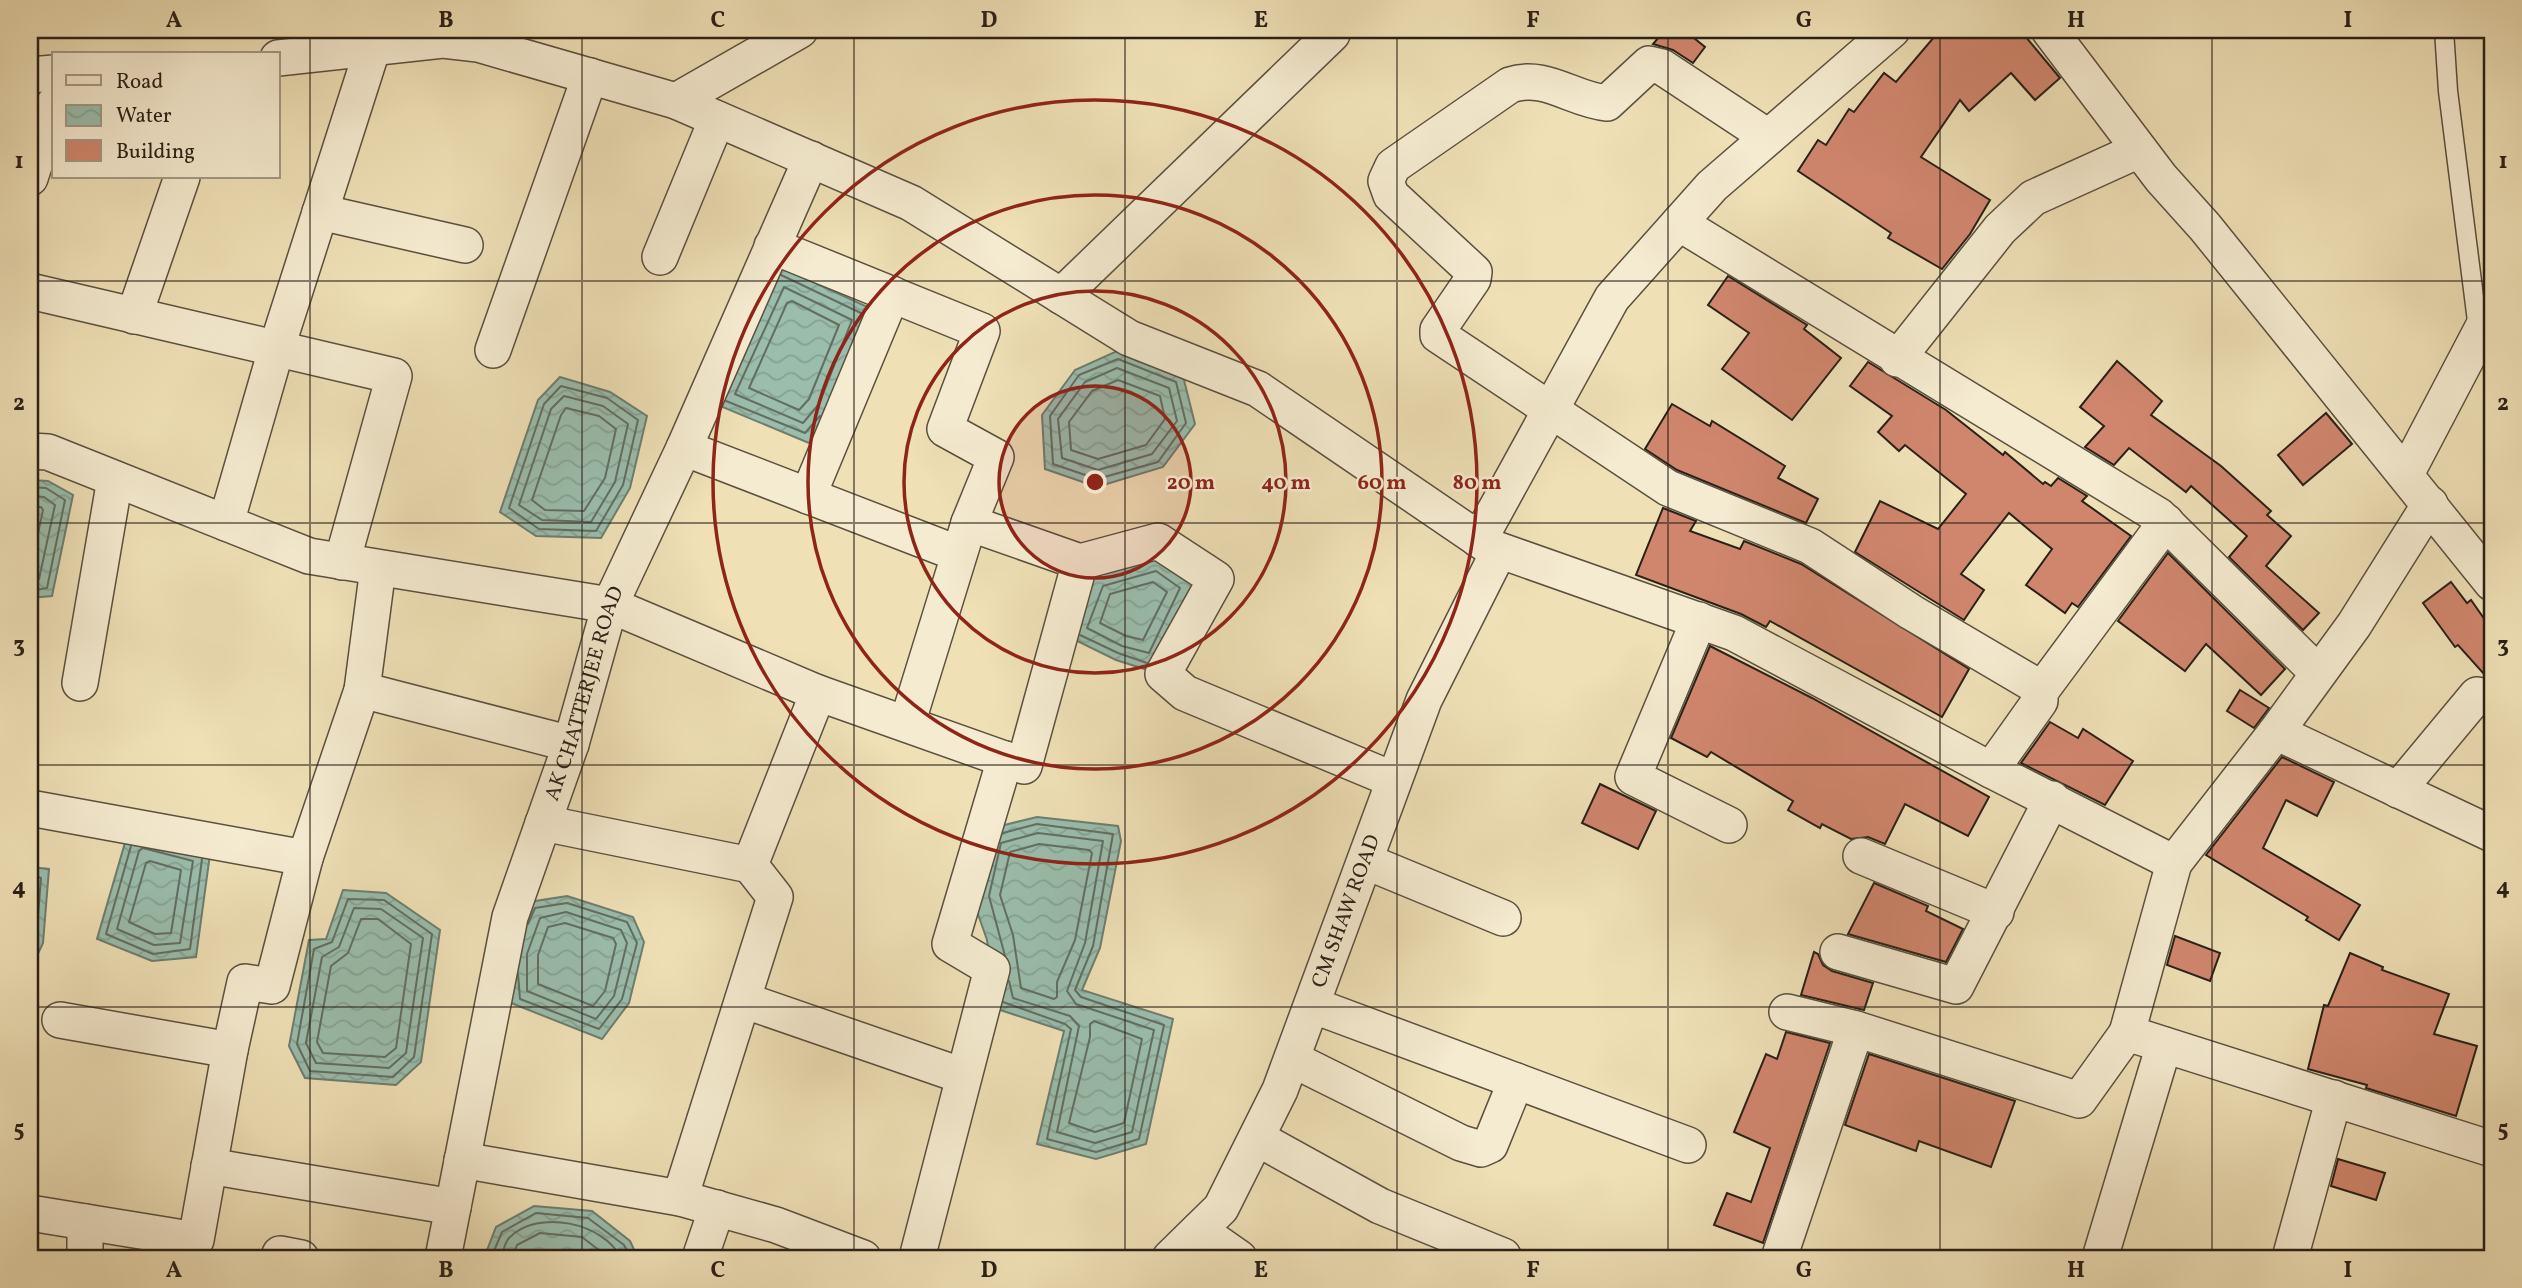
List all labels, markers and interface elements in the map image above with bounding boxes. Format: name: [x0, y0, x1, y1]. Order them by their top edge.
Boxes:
text: A: [166, 5, 182, 37]
text: B: [438, 5, 454, 37]
text: C: [711, 5, 725, 37]
text: D: [981, 5, 998, 37]
text: E: [1254, 5, 1268, 37]
text: F: [1526, 5, 1540, 37]
text: G: [1796, 5, 1812, 37]
text: H: [2067, 5, 2085, 37]
text: I: [2344, 5, 2352, 37]
legend: [52, 52, 280, 178]
text: Road: [116, 68, 163, 97]
text: Water: [116, 102, 172, 131]
text: Building: [116, 138, 195, 167]
text: 1: [14, 146, 24, 178]
text: 1: [2498, 146, 2508, 178]
text: 2: [13, 388, 25, 420]
text: 2: [2497, 388, 2509, 420]
text: 20 m: [1167, 469, 1215, 498]
text: 40 m: [1261, 469, 1311, 498]
text: 60 m: [1358, 469, 1406, 498]
text: 80 m: [1453, 469, 1501, 498]
centre of rings: [1083, 470, 1107, 494]
street label: AK CHATTERJEE ROAD: [538, 581, 631, 805]
text: 3: [13, 630, 25, 662]
text: 3: [2497, 630, 2509, 662]
street label: CM SHAW ROAD: [1304, 830, 1388, 992]
text: 4: [12, 872, 26, 904]
text: 4: [2496, 872, 2510, 904]
text: 5: [13, 1114, 25, 1146]
text: 5: [2497, 1114, 2509, 1146]
text: A: [166, 1255, 182, 1287]
text: B: [438, 1255, 454, 1287]
text: C: [711, 1255, 725, 1287]
text: D: [981, 1255, 998, 1287]
text: E: [1254, 1255, 1268, 1287]
text: F: [1526, 1255, 1540, 1287]
text: G: [1796, 1255, 1812, 1287]
text: H: [2067, 1255, 2085, 1287]
text: I: [2344, 1255, 2352, 1287]

